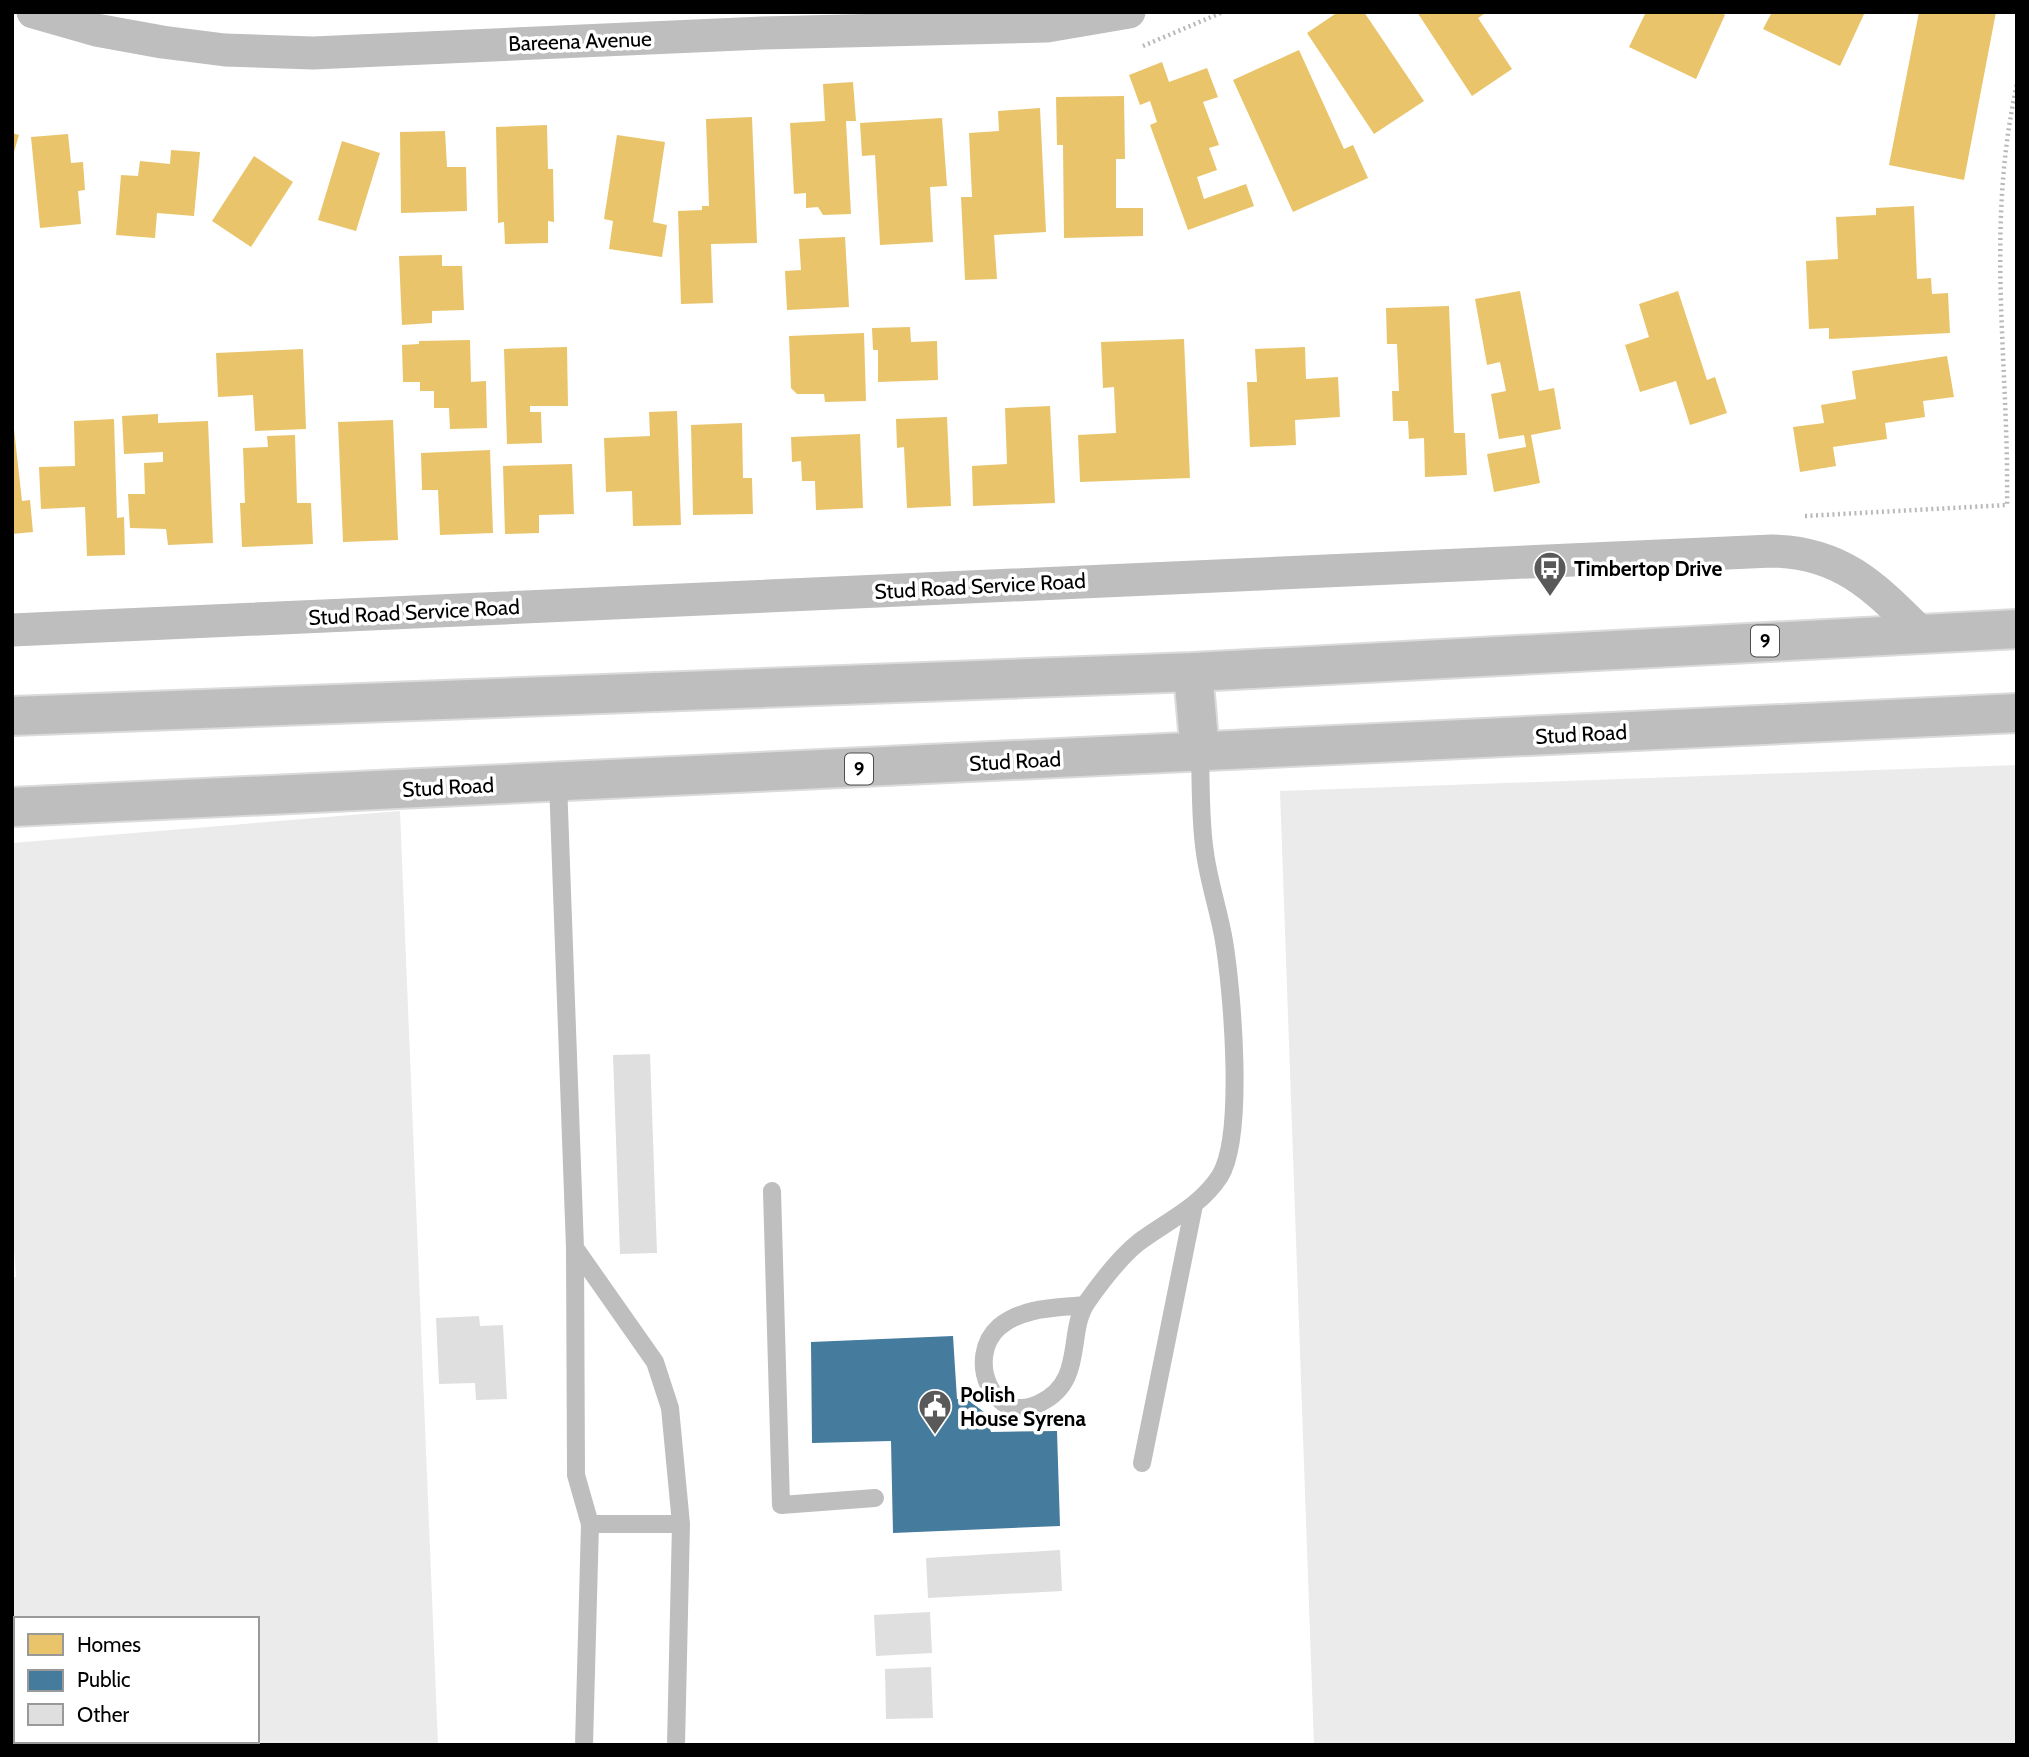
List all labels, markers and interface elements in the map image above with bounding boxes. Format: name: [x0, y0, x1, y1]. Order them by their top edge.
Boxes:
street label: Bareena Avenue: [508, 26, 652, 56]
bus stop icon: Timbertop Drive: [1531, 549, 1569, 598]
place label: Timbertop Drive: [1574, 556, 1723, 581]
street label: Stud Road Service Road: [874, 568, 1086, 604]
street label: Stud Road Service Road: [308, 594, 520, 630]
road number: 9: [1751, 626, 1779, 656]
street label: Stud Road: [1534, 719, 1628, 749]
street label: Stud Road: [968, 746, 1062, 776]
road number: 9: [845, 754, 873, 784]
street label: Stud Road: [401, 772, 495, 802]
place label: Polish House Syrena: [960, 1382, 1086, 1431]
public building icon: Polish House Syrena: [916, 1387, 954, 1436]
legend: [14, 1617, 259, 1743]
text: Homes: [77, 1632, 141, 1657]
text: Public: [77, 1667, 131, 1692]
text: Other: [77, 1702, 129, 1727]

